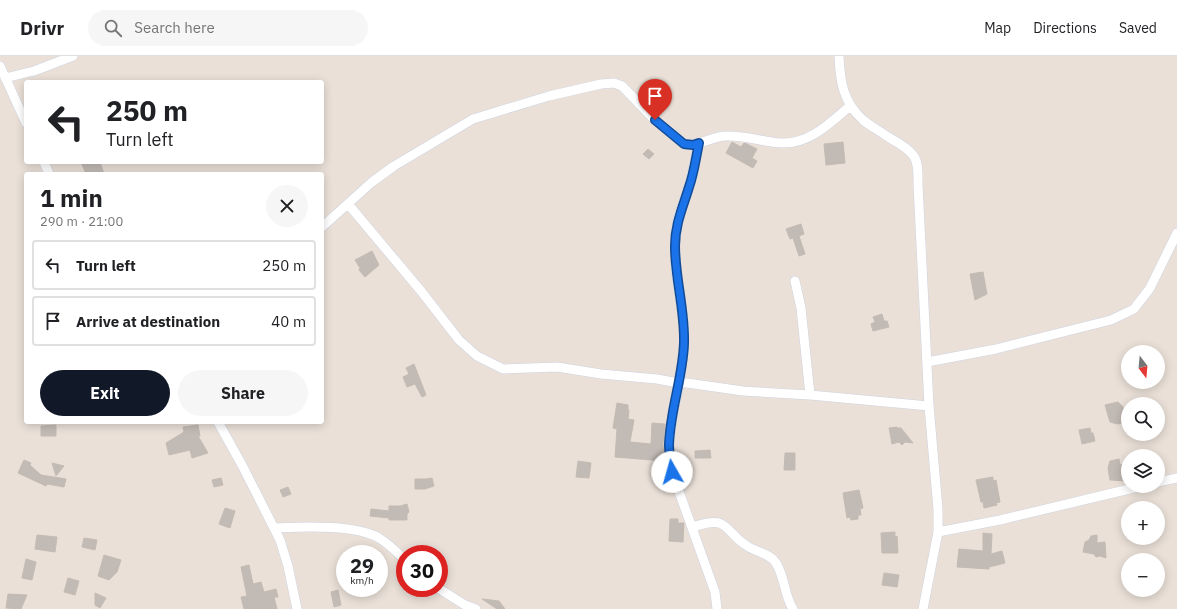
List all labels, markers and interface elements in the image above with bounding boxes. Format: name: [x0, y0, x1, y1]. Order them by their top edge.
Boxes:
search box: [88, 10, 368, 46]
text: Drivr: [20, 16, 64, 40]
icon: search: [102, 17, 124, 39]
text: Search here: [134, 18, 215, 37]
text: Map: [984, 19, 1011, 37]
text: Directions: [1033, 19, 1097, 37]
text: Saved: [1119, 19, 1157, 37]
pin: [638, 79, 672, 120]
icon: arrive: [644, 85, 666, 107]
text: 250 m: [106, 92, 188, 129]
icon: left: [40, 96, 92, 148]
text: Turn left: [106, 128, 174, 151]
text: 1 min: [40, 182, 103, 214]
button: close: [266, 185, 308, 227]
text: 290 m · 21:00: [40, 213, 123, 230]
icon: left: [42, 254, 64, 276]
text: Turn left: [76, 256, 136, 275]
text: 250 m: [262, 256, 306, 275]
icon: arrive: [42, 310, 64, 332]
text: Arrive at destination: [76, 312, 220, 331]
text: 40 m: [271, 312, 306, 331]
north arrow: [1121, 345, 1165, 389]
map controls: [1121, 345, 1165, 597]
button: Exit: [40, 370, 170, 416]
button: Share: [178, 370, 308, 416]
button: search: [1121, 397, 1165, 441]
button: layers: [1121, 449, 1165, 493]
position arrow: [651, 451, 693, 493]
button: +: [1121, 501, 1165, 545]
speed limit sign: 30: [396, 545, 448, 597]
text: 29: [350, 552, 374, 579]
button: −: [1121, 553, 1165, 597]
text: km/h: [350, 574, 374, 587]

